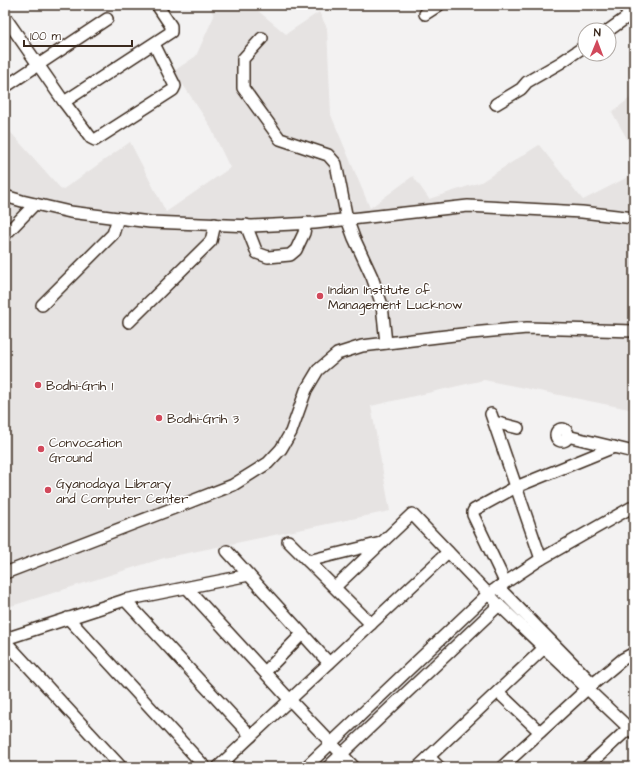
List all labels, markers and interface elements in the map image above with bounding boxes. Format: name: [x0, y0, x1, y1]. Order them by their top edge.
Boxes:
scale bar: [24, 22, 132, 48]
north arrow: [577, 22, 617, 62]
text: N: [594, 25, 601, 40]
text: 100 m: [30, 28, 61, 45]
place label: Indian Institute of Management Lucknow: [328, 281, 462, 315]
marker: Indian Institute of Management Lucknow: [315, 291, 325, 301]
place label: Bodhi-Grih 1: [46, 377, 113, 395]
marker: Bodhi-Grih 1: [33, 380, 43, 390]
place label: Bodhi-Grih 3: [167, 410, 239, 428]
marker: Bodhi-Grih 3: [154, 413, 164, 423]
place label: Convocation Ground: [49, 434, 122, 467]
marker: Convocation Ground: [36, 444, 46, 454]
place label: Gyanodaya Library and Computer Center: [56, 475, 188, 508]
marker: Gyanodaya Library and Computer Center: [43, 485, 53, 495]

